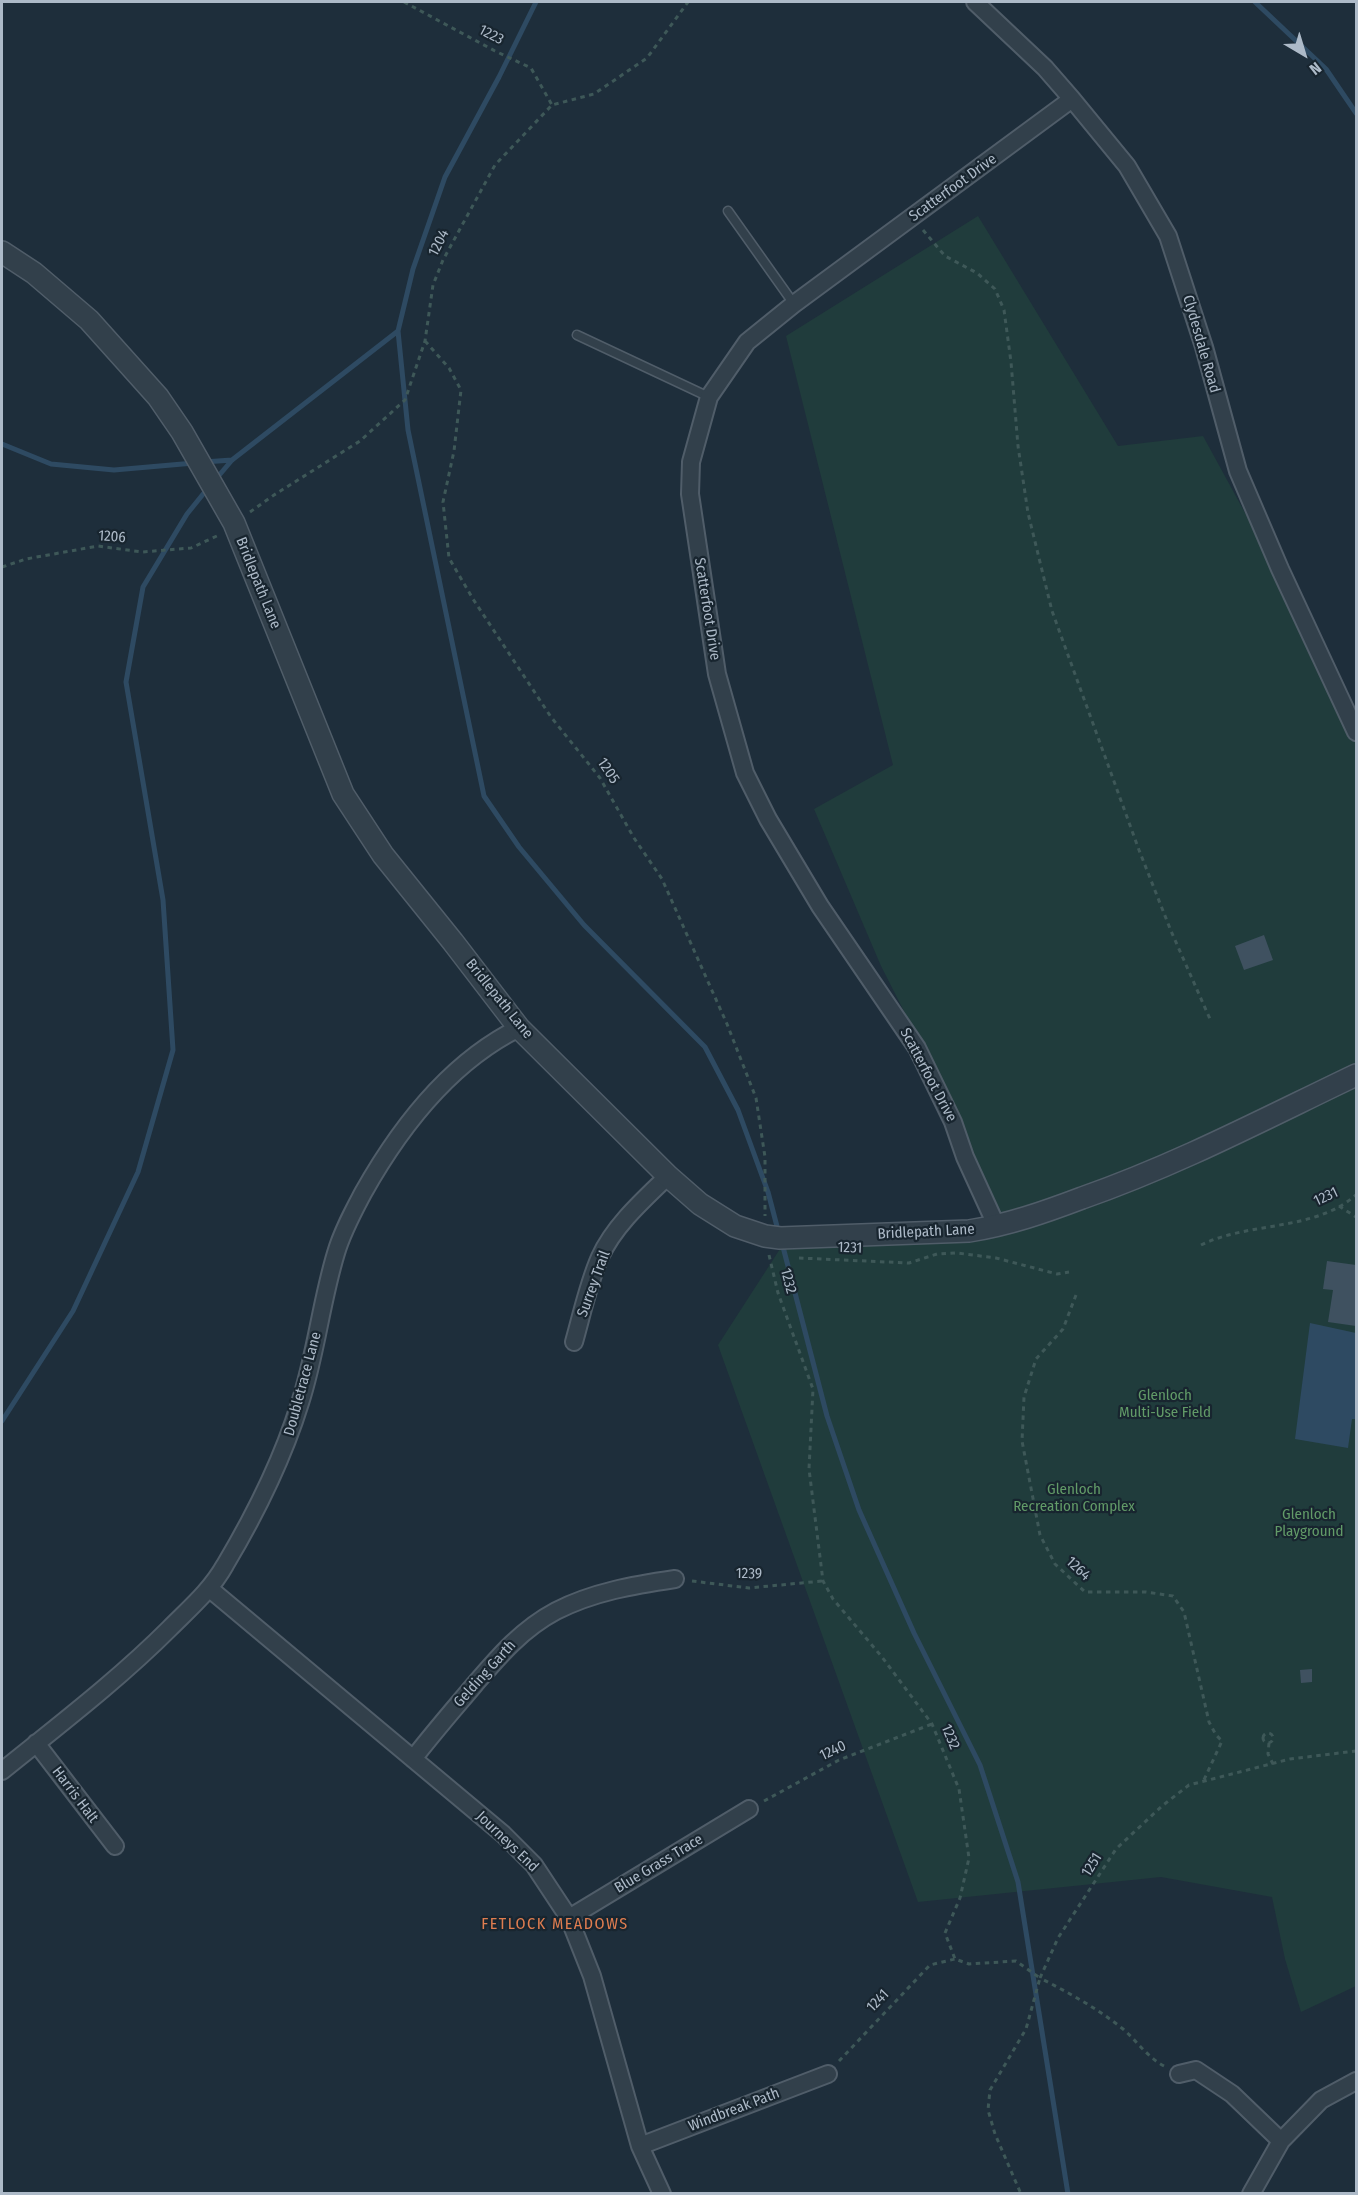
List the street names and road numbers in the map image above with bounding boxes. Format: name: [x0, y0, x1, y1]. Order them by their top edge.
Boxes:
street label: 1223: [475, 21, 507, 49]
street label: Scatterfoot Drive: [906, 150, 1000, 226]
street label: 1204: [425, 227, 453, 259]
street label: Clydesdale Road: [1178, 293, 1224, 395]
street label: 1206: [98, 527, 126, 547]
street label: Bridlepath Lane: [231, 535, 285, 631]
street label: Scatterfoot Drive: [690, 556, 724, 662]
street label: 1205: [593, 755, 623, 787]
street label: Bridlepath Lane: [461, 956, 537, 1042]
street label: Scatterfoot Drive: [896, 1025, 960, 1125]
street label: 1231: [1311, 1184, 1341, 1210]
street label: Bridlepath Lane: [877, 1220, 975, 1244]
street label: 1231: [837, 1239, 863, 1257]
street label: Surrey Trail: [574, 1248, 614, 1320]
street label: 1232: [776, 1266, 800, 1296]
street label: Doubletrace Lane: [280, 1330, 326, 1438]
street label: 1264: [1062, 1553, 1094, 1585]
street label: 1239: [736, 1565, 762, 1583]
street label: Gelding Garth: [450, 1637, 520, 1711]
street label: 1232: [937, 1722, 963, 1752]
street label: 1240: [817, 1737, 849, 1765]
street label: Harris Halt: [48, 1763, 102, 1827]
street label: Journeys End: [472, 1808, 542, 1876]
street label: Blue Grass Trace: [612, 1831, 706, 1897]
street label: 1251: [1078, 1850, 1106, 1880]
street label: 1241: [863, 1986, 893, 2016]
street label: Windbreak Path: [686, 2084, 782, 2136]

